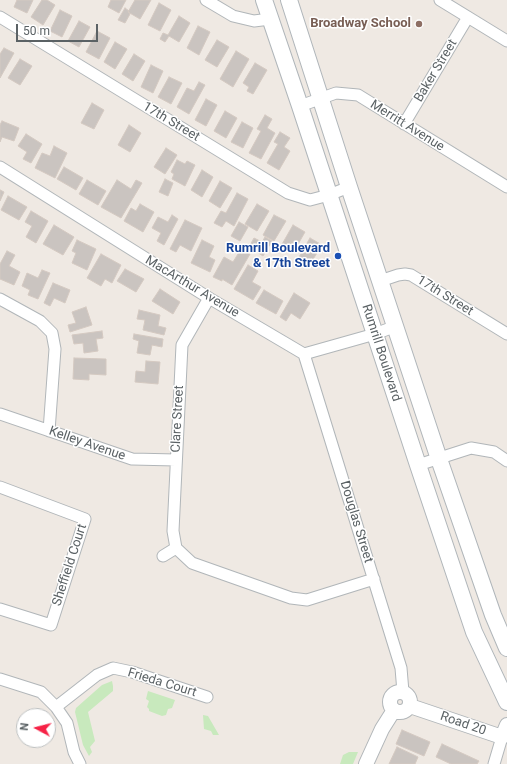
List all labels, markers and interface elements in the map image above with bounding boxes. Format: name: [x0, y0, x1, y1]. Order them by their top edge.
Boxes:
scale bar: [18, 16, 100, 42]
place label: Broadway School: [310, 16, 411, 32]
marker: Broadway School: [414, 19, 424, 29]
text: 50 m: [23, 24, 50, 38]
street label: Baker Street: [411, 37, 461, 105]
street label: Merritt Avenue: [367, 97, 447, 155]
street label: 17th Street: [140, 99, 202, 145]
place label: Rumrill Boulevard & 17th Street: [226, 241, 330, 272]
marker: Rumrill Boulevard & 17th Street: [333, 251, 343, 261]
street label: MacArthur Avenue: [142, 253, 242, 321]
street label: 17th Street: [414, 273, 476, 319]
street label: Rumrill Boulevard: [358, 302, 404, 404]
street label: Clare Street: [168, 385, 188, 453]
street label: Kelley Avenue: [47, 424, 127, 464]
street label: Douglas Street: [336, 479, 376, 565]
street label: Sheffield Court: [49, 522, 91, 608]
street label: Frieda Court: [126, 665, 198, 701]
north arrow: [16, 708, 56, 748]
street label: Road 20: [438, 709, 488, 739]
text: N: [18, 722, 32, 731]

